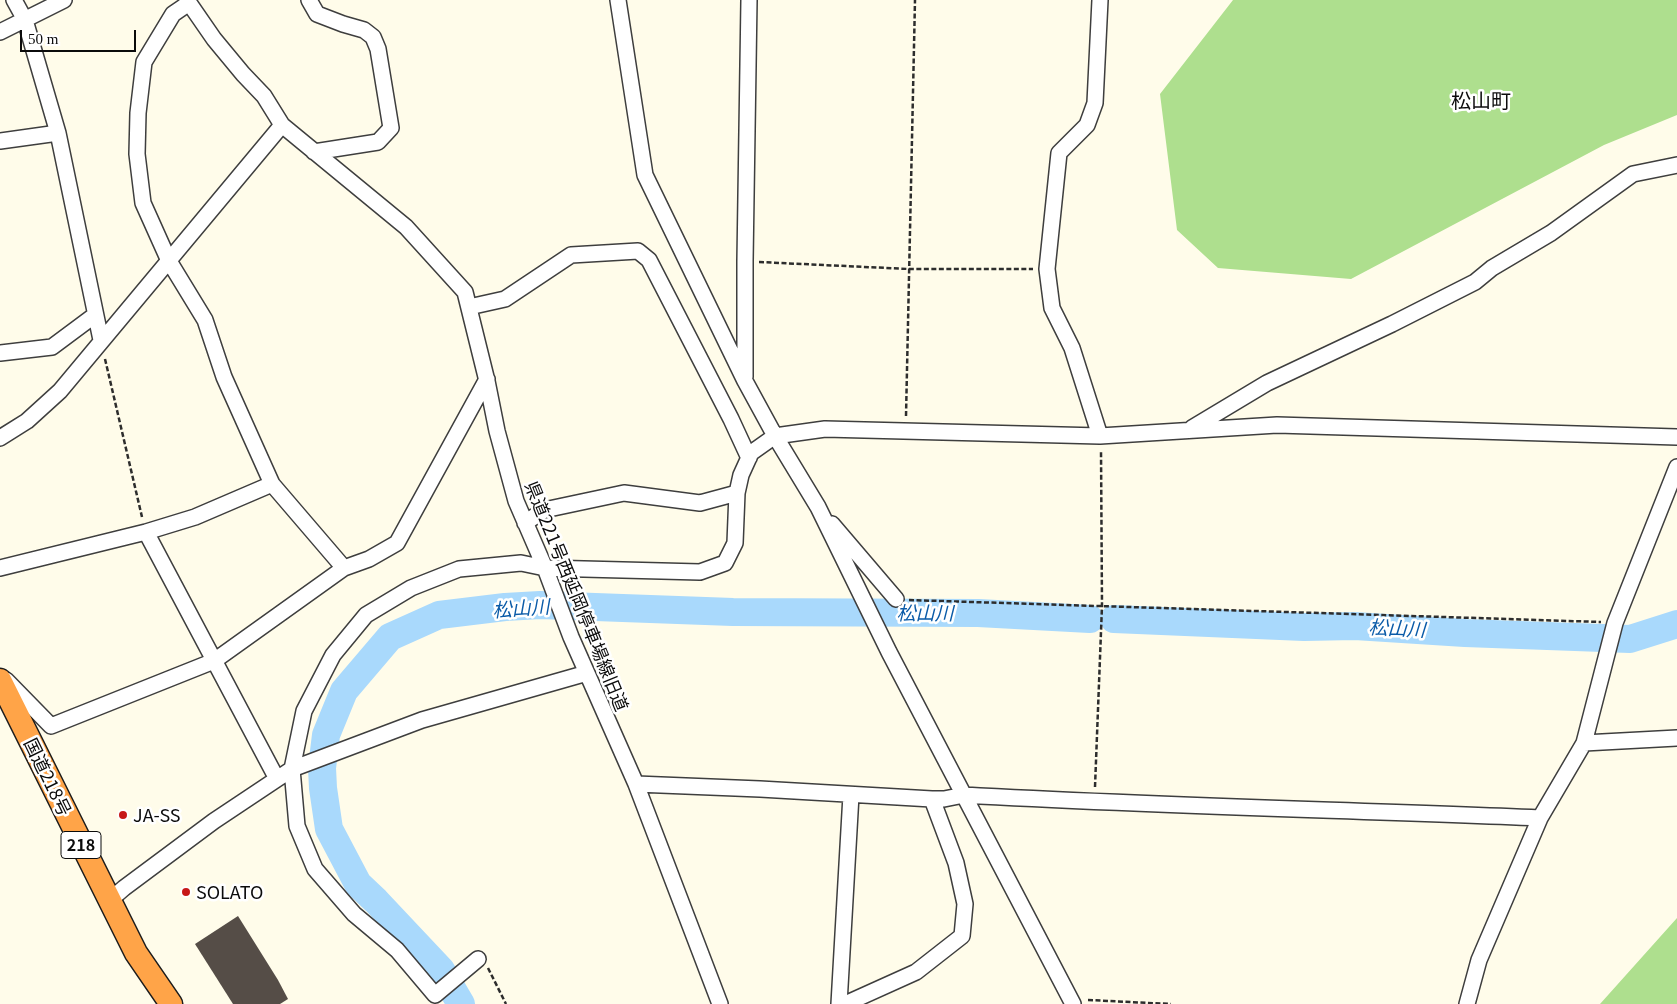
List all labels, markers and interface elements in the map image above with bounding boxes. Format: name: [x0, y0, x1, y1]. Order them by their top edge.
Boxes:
scale bar: [22, 20, 139, 52]
text: 50 m: [28, 31, 58, 47]
district label: 松山町: [1451, 88, 1511, 112]
street label: 県道221号西延岡停車場線旧道: [521, 478, 633, 714]
water label: 松山川: [492, 595, 550, 621]
water label: 松山川: [897, 602, 953, 624]
water label: 松山川: [1368, 615, 1426, 641]
street label: 国道218号: [20, 735, 76, 819]
place label: JA-SS: [133, 804, 181, 826]
marker: JA-SS: [117, 809, 129, 821]
road number: 218: [61, 832, 101, 858]
place label: SOLATO: [196, 881, 263, 903]
marker: SOLATO: [180, 886, 192, 898]

